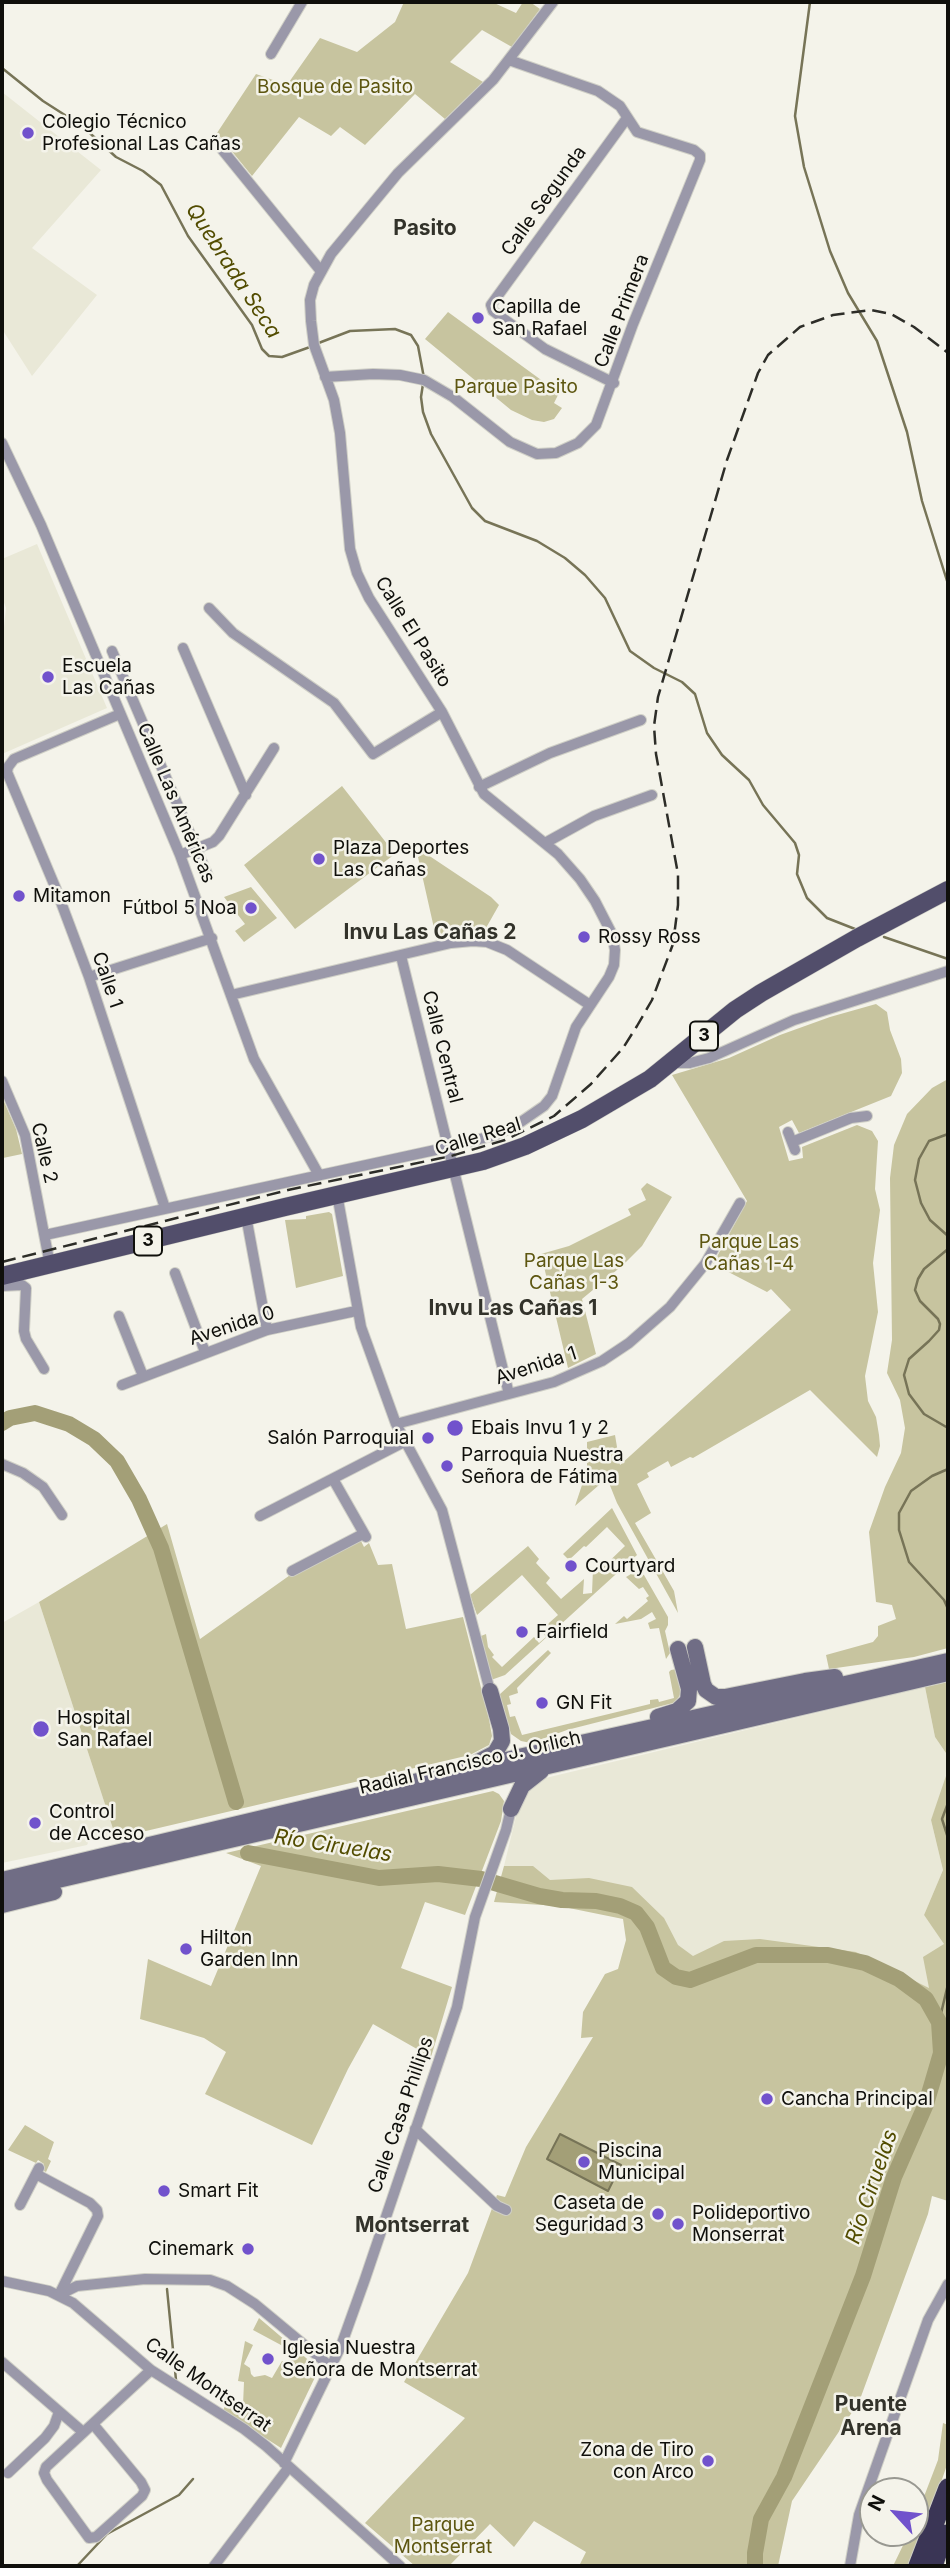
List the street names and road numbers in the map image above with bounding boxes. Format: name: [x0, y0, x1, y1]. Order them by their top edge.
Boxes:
street label: Calle Segunda: [497, 142, 591, 260]
street label: Calle Primera: [590, 251, 654, 371]
street label: Calle El Pasito: [370, 572, 456, 692]
street label: Calle Las Américas: [132, 720, 220, 886]
street label: Calle 1: [87, 949, 127, 1011]
street label: Calle Central: [417, 988, 467, 1106]
road number: 3: [690, 1021, 718, 1050]
street label: Calle Real: [432, 1113, 524, 1161]
street label: Calle 2: [26, 1120, 62, 1186]
road number: 3: [134, 1226, 162, 1256]
street label: Avenida 0: [186, 1301, 278, 1351]
street label: Avenida 1: [492, 1342, 580, 1390]
street label: Radial Francisco J. Orlich: [357, 1726, 583, 1800]
street label: Calle Casa Phillips: [363, 2034, 439, 2196]
street label: Calle Montserrat: [141, 2333, 275, 2437]

